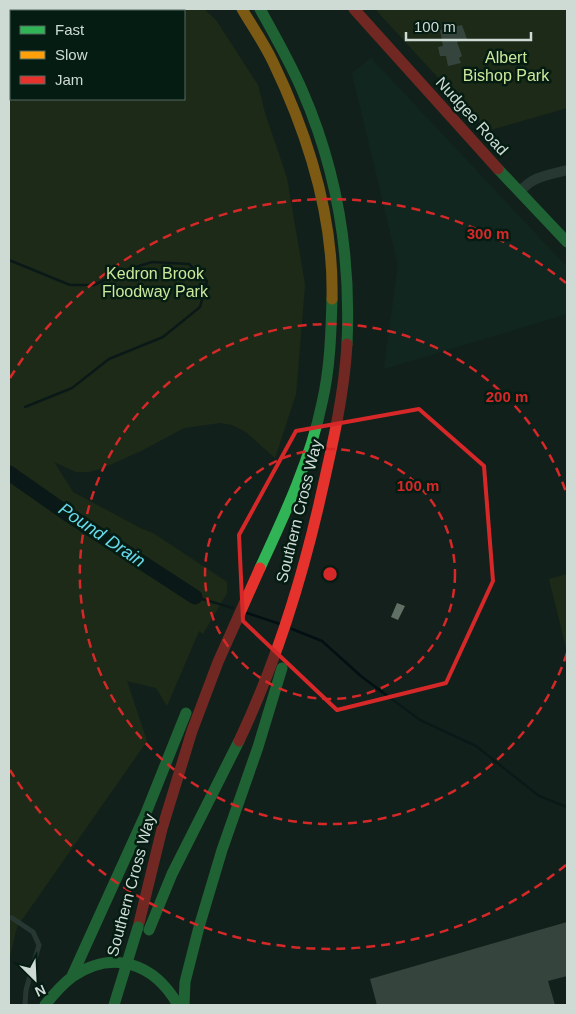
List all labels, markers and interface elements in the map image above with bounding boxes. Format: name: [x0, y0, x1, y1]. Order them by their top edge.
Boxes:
legend: [10, 10, 185, 100]
scale bar: [406, 10, 531, 42]
text: 100 m: [414, 18, 456, 35]
text: Fast: [55, 21, 85, 38]
text: Slow: [55, 46, 88, 63]
park label: Albert Bishop Park: [463, 49, 550, 84]
text: Jam: [55, 71, 83, 88]
street label: Nudgee Road: [433, 74, 511, 158]
text: 300 m: [467, 225, 509, 242]
park label: Kedron Brook Floodway Park: [102, 265, 209, 300]
text: 200 m: [486, 388, 528, 405]
street label: Southern Cross Way: [273, 438, 325, 584]
text: 100 m: [397, 477, 439, 494]
water label: Pound Drain: [55, 499, 149, 571]
centre of rings: [321, 565, 339, 583]
street label: Southern Cross Way: [104, 812, 158, 958]
north arrow: [10, 954, 60, 1004]
text: N: [32, 982, 48, 1000]

